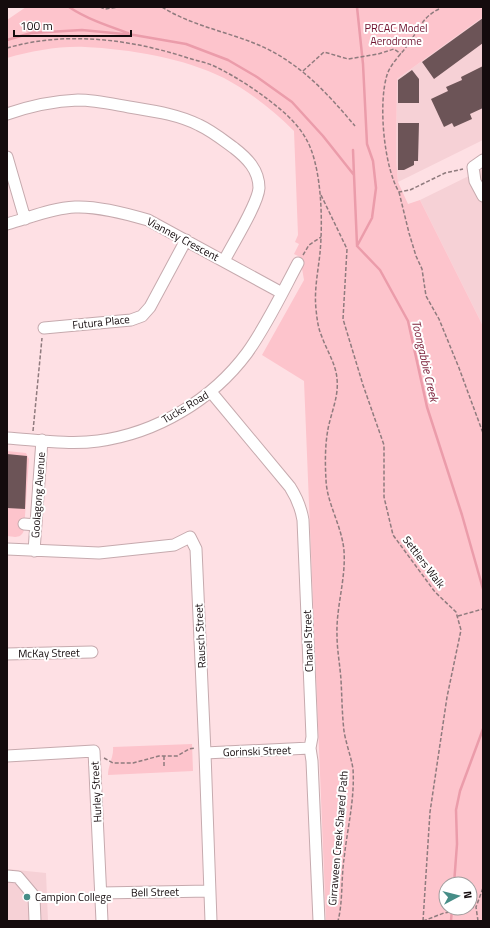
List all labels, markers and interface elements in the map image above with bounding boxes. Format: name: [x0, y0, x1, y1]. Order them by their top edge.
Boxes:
scale bar: [14, 12, 131, 38]
text: 100 m: [20, 16, 53, 35]
park label: PRCAC Model Aerodrome: [364, 20, 428, 49]
street label: Vianney Crescent: [144, 213, 222, 265]
street label: Futura Place: [71, 311, 131, 333]
water label: Toongabbie Creek: [407, 318, 444, 405]
street label: Tucks Road: [159, 387, 212, 427]
street label: Goolagong Avenue: [27, 451, 49, 539]
street label: Settlers Walk: [399, 533, 449, 592]
street label: Rausch Street: [190, 603, 210, 669]
street label: Chanel Street: [299, 610, 317, 672]
street label: McKay Street: [18, 644, 80, 662]
street label: Gorinski Street: [223, 742, 292, 760]
street label: Hurley Street: [86, 761, 106, 823]
street label: Girraween Creek Shared Path: [324, 770, 352, 906]
north arrow: [438, 876, 478, 916]
street label: Bell Street: [131, 884, 179, 900]
place label: Campion College: [35, 889, 112, 905]
text: N: [460, 890, 476, 900]
marker: Campion College: [22, 892, 32, 902]

